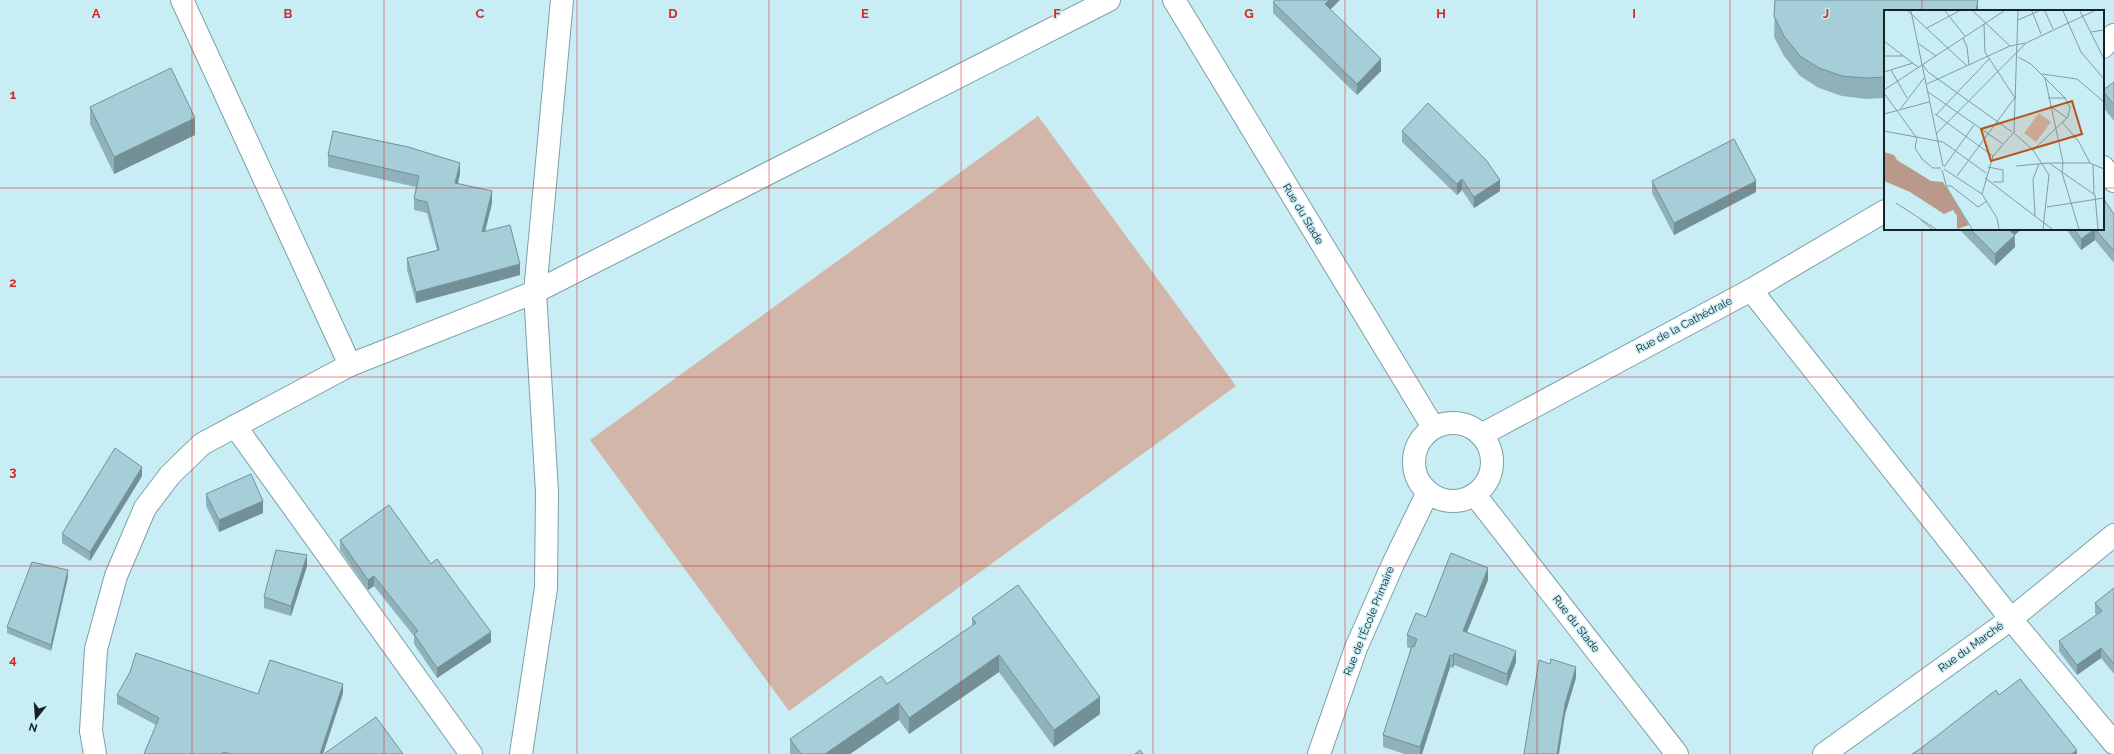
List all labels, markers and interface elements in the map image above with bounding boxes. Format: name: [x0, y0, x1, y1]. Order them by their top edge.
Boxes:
text: A: [92, 6, 101, 21]
text: B: [284, 6, 293, 21]
text: C: [476, 6, 485, 21]
text: D: [668, 6, 678, 21]
text: E: [861, 6, 869, 21]
text: F: [1053, 6, 1061, 21]
text: G: [1244, 6, 1254, 21]
text: H: [1436, 6, 1446, 21]
text: I: [1632, 6, 1636, 21]
text: J: [1823, 6, 1829, 21]
inset map: [1884, 10, 2104, 230]
text: 1: [10, 87, 17, 102]
street label: Rue du Stade: [1280, 181, 1327, 247]
text: 2: [9, 275, 17, 290]
street label: Rue de la Cathédrale: [1634, 294, 1735, 356]
text: 3: [9, 464, 17, 479]
street label: Rue de l'École Primaire: [1340, 563, 1397, 678]
street label: Rue du Stade: [1550, 593, 1603, 655]
street label: Rue du Marché: [1936, 619, 2007, 675]
text: 4: [9, 652, 17, 667]
north arrow: [16, 698, 56, 738]
text: N: [27, 720, 39, 735]

